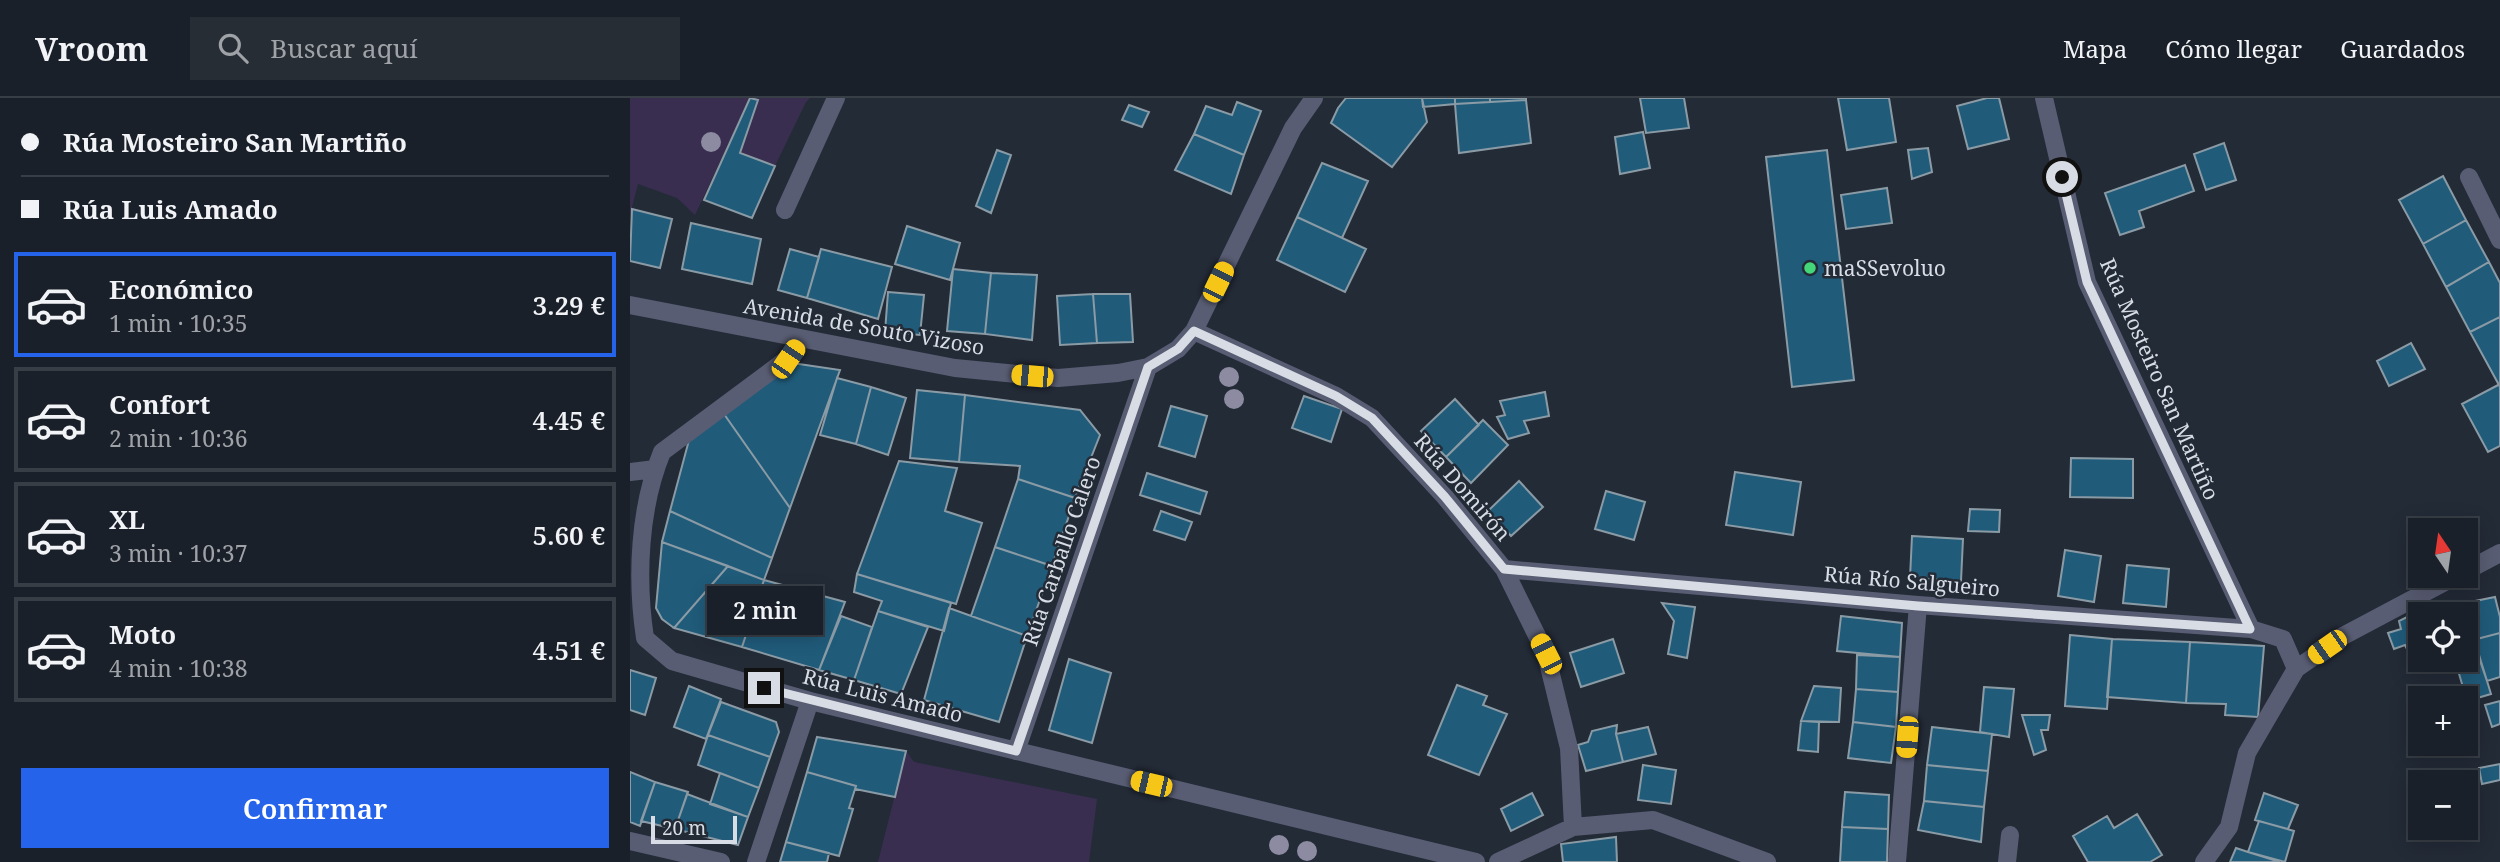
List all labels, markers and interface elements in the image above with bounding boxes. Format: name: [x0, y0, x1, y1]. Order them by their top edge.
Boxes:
search box: [190, 17, 680, 80]
text: Vroom: [35, 26, 148, 71]
icon: search: [214, 29, 252, 67]
text: Buscar aquí: [270, 30, 417, 66]
text: Mapa: [2063, 32, 2127, 65]
text: Cómo llegar: [2165, 32, 2302, 65]
text: Guardados: [2340, 32, 2465, 65]
text: Rúa Mosteiro San Martiño: [63, 124, 407, 160]
route start: [2046, 161, 2078, 193]
text: Rúa Luis Amado: [63, 191, 278, 227]
place label: maSSevoluo: [1824, 254, 1946, 282]
street label: Rúa Mosteiro San Martiño: [2094, 254, 2226, 504]
car: [1200, 259, 1237, 305]
marker: maSSevoluo: [1802, 260, 1818, 276]
text: Económico: [109, 271, 253, 307]
icon: car: [25, 273, 88, 336]
text: 3.29 €: [533, 287, 605, 323]
street label: Avenida de Souto Vizoso: [741, 291, 987, 361]
text: 1 min · 10:35: [109, 307, 247, 339]
car: [768, 336, 809, 382]
car: [1011, 364, 1054, 388]
text: Confort: [109, 386, 210, 422]
icon: car: [25, 388, 88, 451]
text: 4.45 €: [533, 402, 605, 438]
text: 2 min · 10:36: [109, 422, 247, 454]
street label: Rúa Domirón: [1409, 427, 1517, 547]
street label: Rúa Carballo Calero: [1015, 452, 1107, 650]
text: XL: [109, 501, 145, 537]
icon: car: [25, 503, 88, 566]
text: 5.60 €: [533, 517, 605, 553]
north arrow: [2408, 518, 2478, 588]
map controls: [2408, 518, 2478, 840]
text: 3 min · 10:37: [109, 537, 247, 569]
street label: Rúa Río Salgueiro: [1823, 559, 2001, 603]
callout: 2 min: [706, 587, 822, 636]
text: 2 min: [733, 594, 797, 626]
button: locate: [2408, 602, 2478, 672]
text: Moto: [109, 616, 176, 652]
icon: car: [25, 618, 88, 681]
car: [2304, 626, 2351, 668]
car: [1528, 631, 1565, 677]
text: 4.51 €: [533, 632, 605, 668]
text: 4 min · 10:38: [109, 652, 247, 684]
street label: Rúa Luis Amado: [800, 662, 966, 728]
route end: [748, 672, 780, 704]
button: +: [2408, 686, 2478, 756]
car: [1896, 715, 1919, 759]
button: Confirmar: [21, 768, 609, 848]
car: [1129, 769, 1174, 799]
button: −: [2408, 770, 2478, 840]
scale bar: [651, 813, 737, 845]
text: 20 m: [662, 815, 706, 841]

